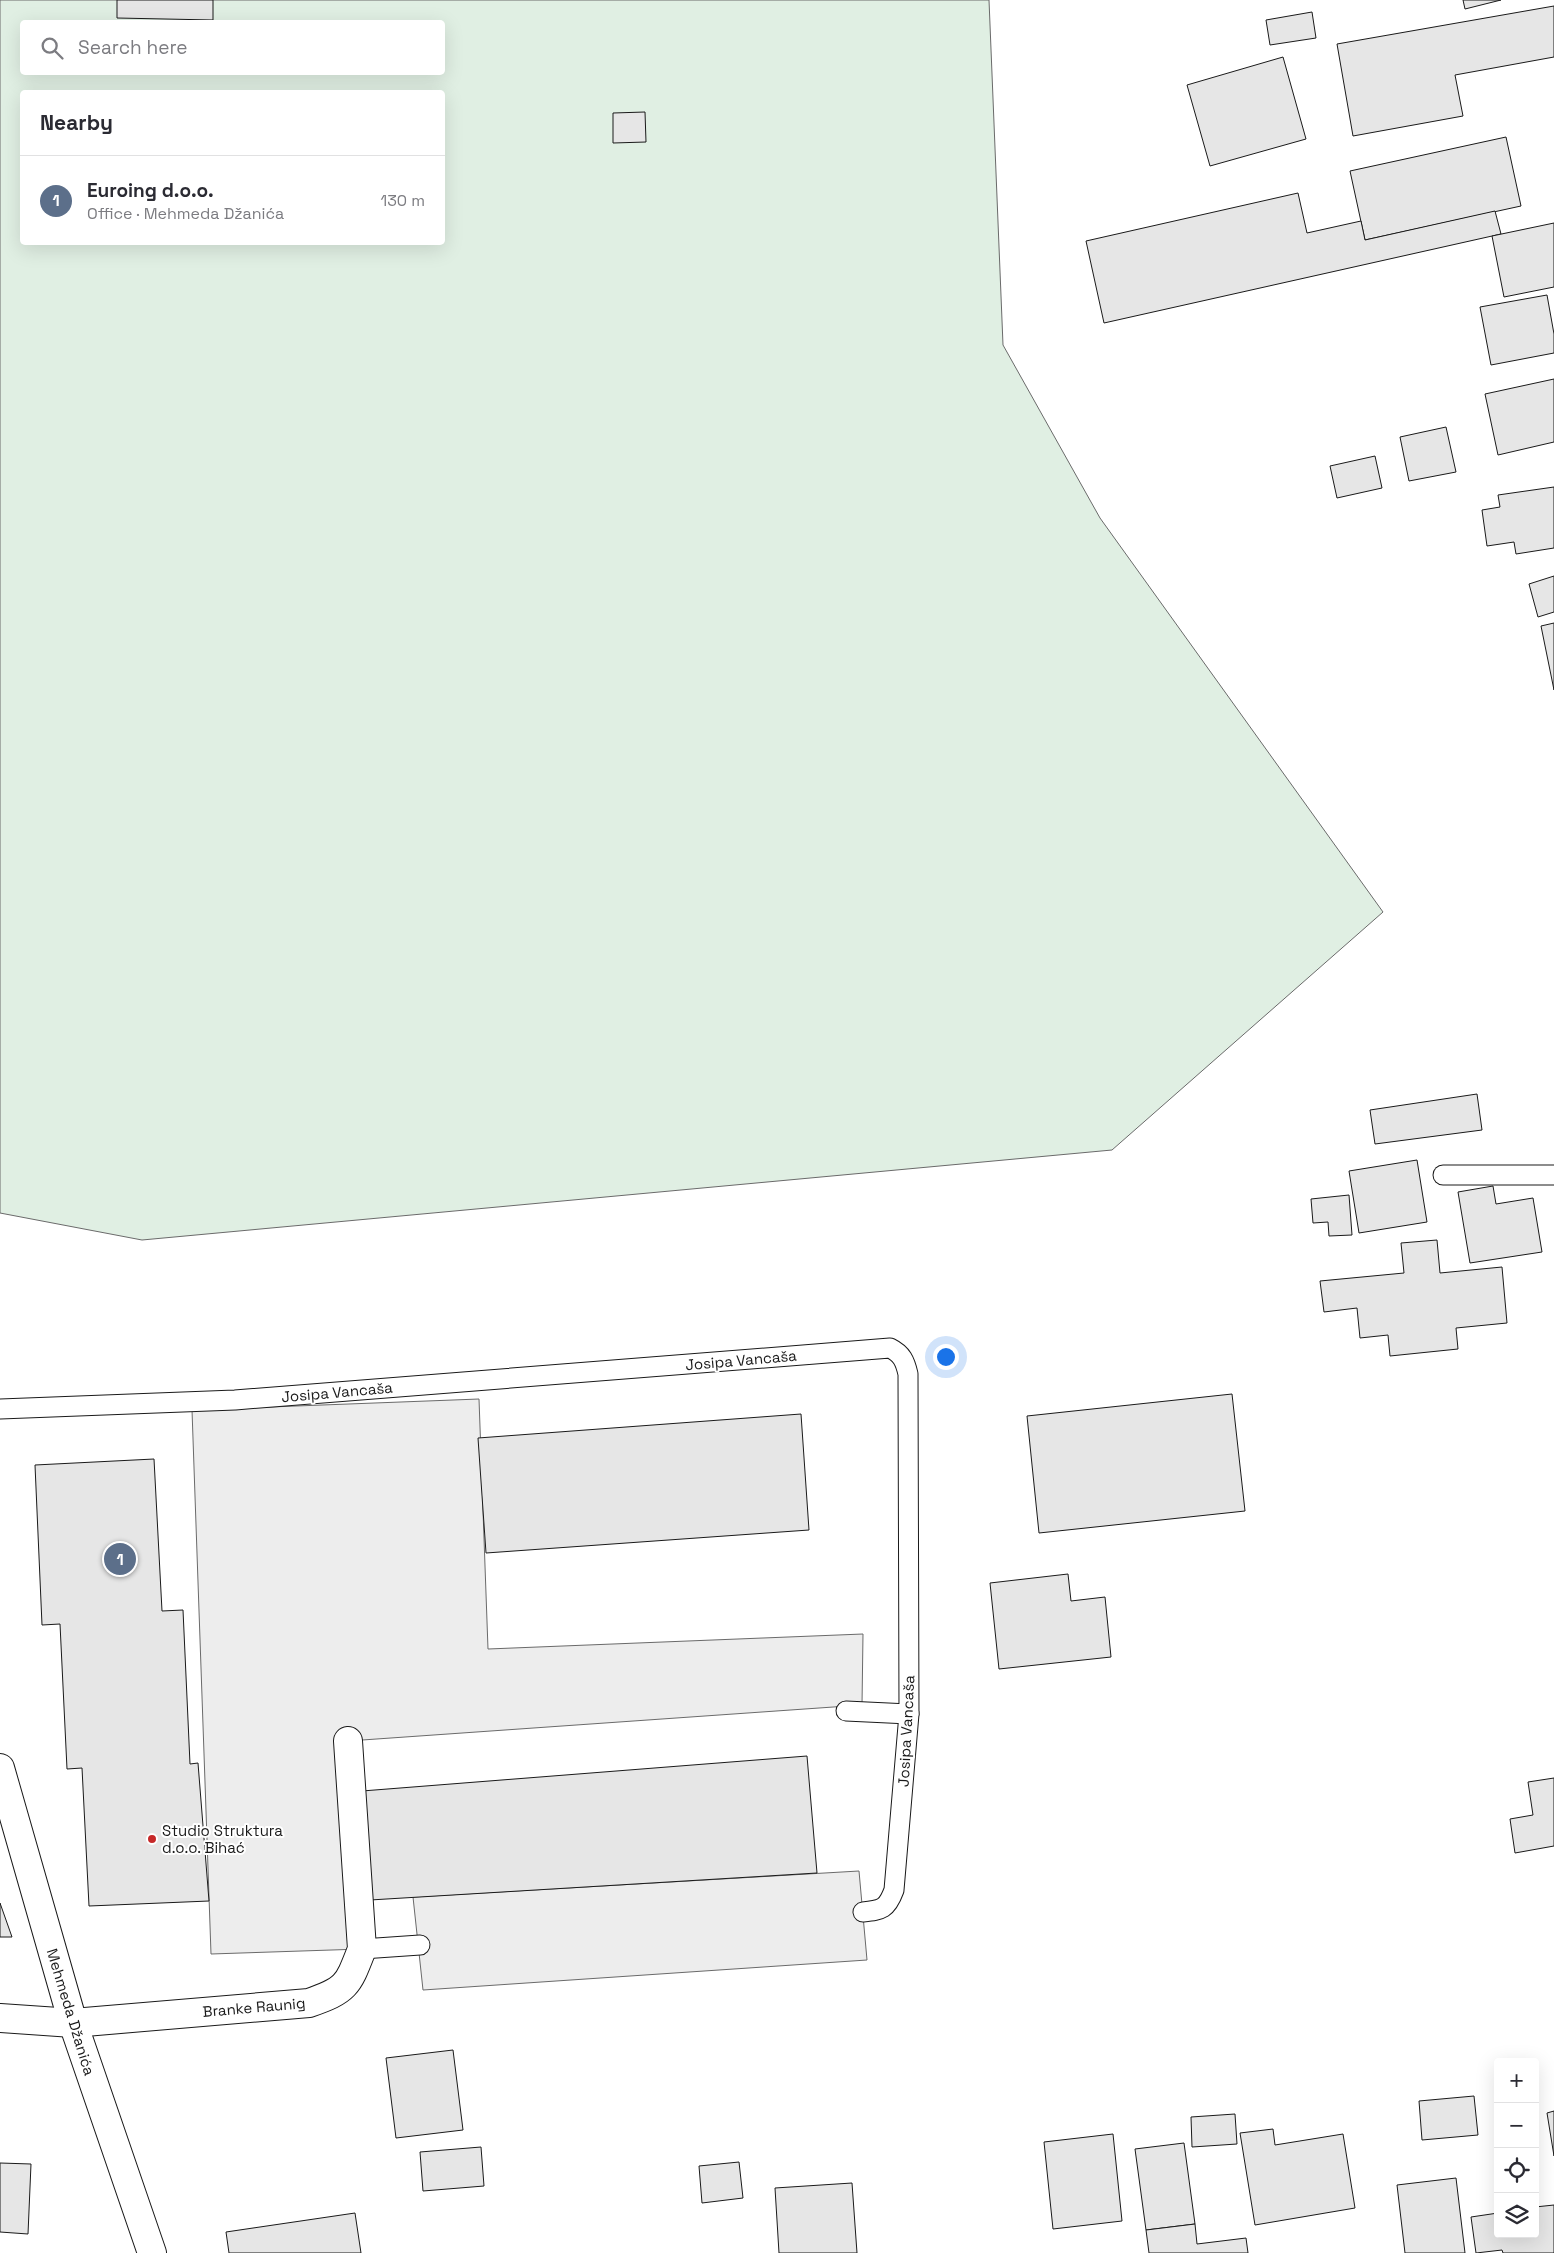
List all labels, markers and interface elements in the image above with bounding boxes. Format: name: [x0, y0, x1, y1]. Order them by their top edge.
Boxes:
search box: [20, 20, 445, 75]
icon: search: [38, 34, 66, 62]
text: Search here: [78, 35, 188, 60]
text: Nearby: [40, 109, 113, 136]
text: Euroing d.o.o.: [87, 178, 214, 203]
text: 1: [52, 190, 60, 211]
text: 130 m: [381, 190, 425, 211]
text: Office · Mehmeda Džanića: [87, 203, 284, 224]
your location: [933, 1344, 959, 1370]
street label: Josipa Vancaša: [684, 1346, 798, 1374]
street label: Josipa Vancaša: [280, 1378, 394, 1406]
pin: 1: [104, 1540, 136, 1578]
street label: Josipa Vancaša: [894, 1674, 918, 1787]
place label: Studio Struktura d.o.o. Bihać: [162, 1821, 283, 1857]
marker: Studio Struktura d.o.o. Bihać: [146, 1833, 158, 1845]
street label: Mehmeda Džanića: [43, 1946, 99, 2078]
street label: Branke Raunig: [202, 1993, 306, 2021]
map controls: [1494, 2058, 1539, 2238]
button: +: [1494, 2058, 1539, 2103]
button: −: [1494, 2103, 1539, 2148]
button: locate: [1494, 2148, 1539, 2193]
button: layers: [1494, 2193, 1539, 2238]

